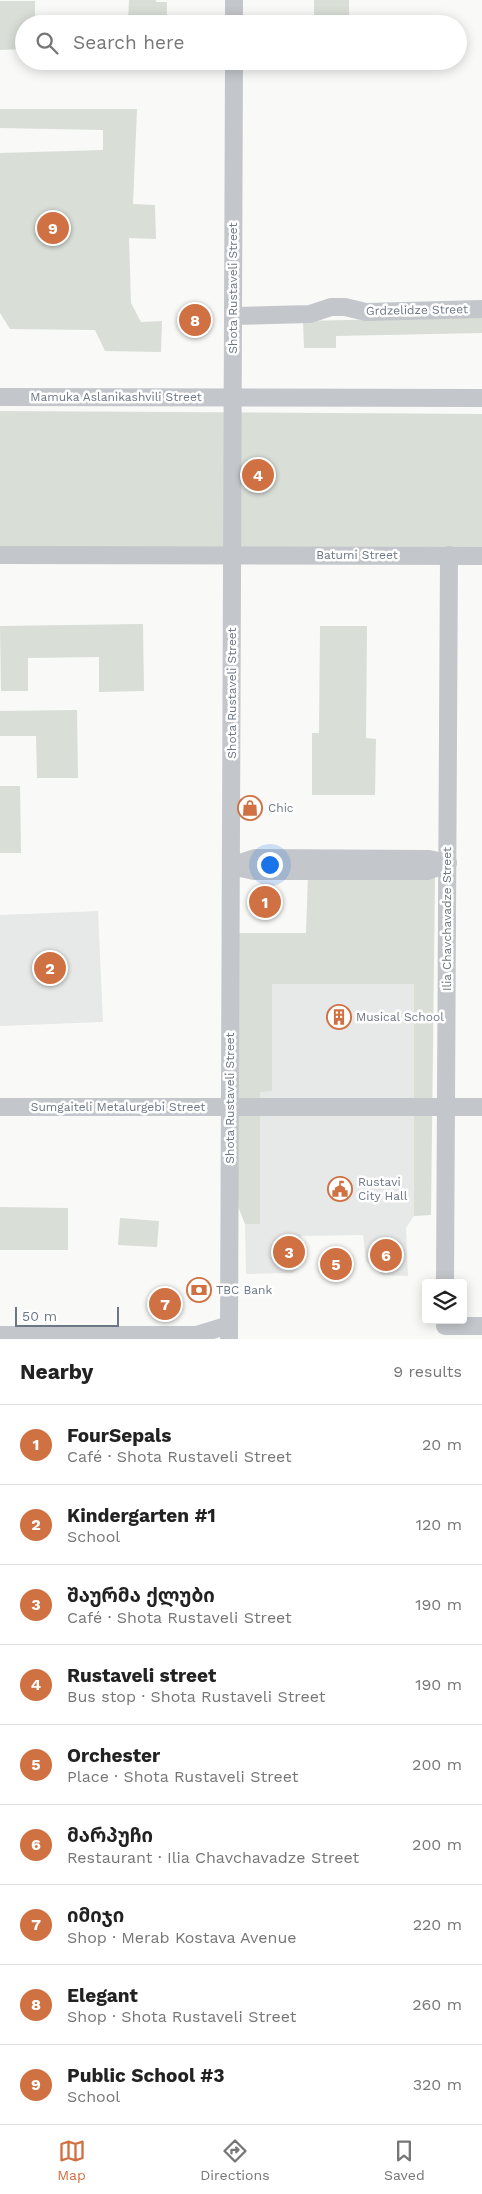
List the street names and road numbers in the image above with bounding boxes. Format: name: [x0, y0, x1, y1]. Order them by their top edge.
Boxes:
street label: Shota Rustaveli Street: [226, 222, 240, 354]
street label: Grdzelidze Street: [366, 302, 468, 318]
street label: Mamuka Aslanikashvili Street: [30, 390, 202, 404]
street label: Batumi Street: [316, 548, 398, 562]
street label: Shota Rustaveli Street: [225, 627, 239, 759]
street label: Ilia Chavchavadze Street: [440, 847, 454, 991]
street label: Shota Rustaveli Street: [223, 1032, 237, 1164]
street label: Sumgaiteli Metalurgebi Street: [31, 1100, 205, 1114]

